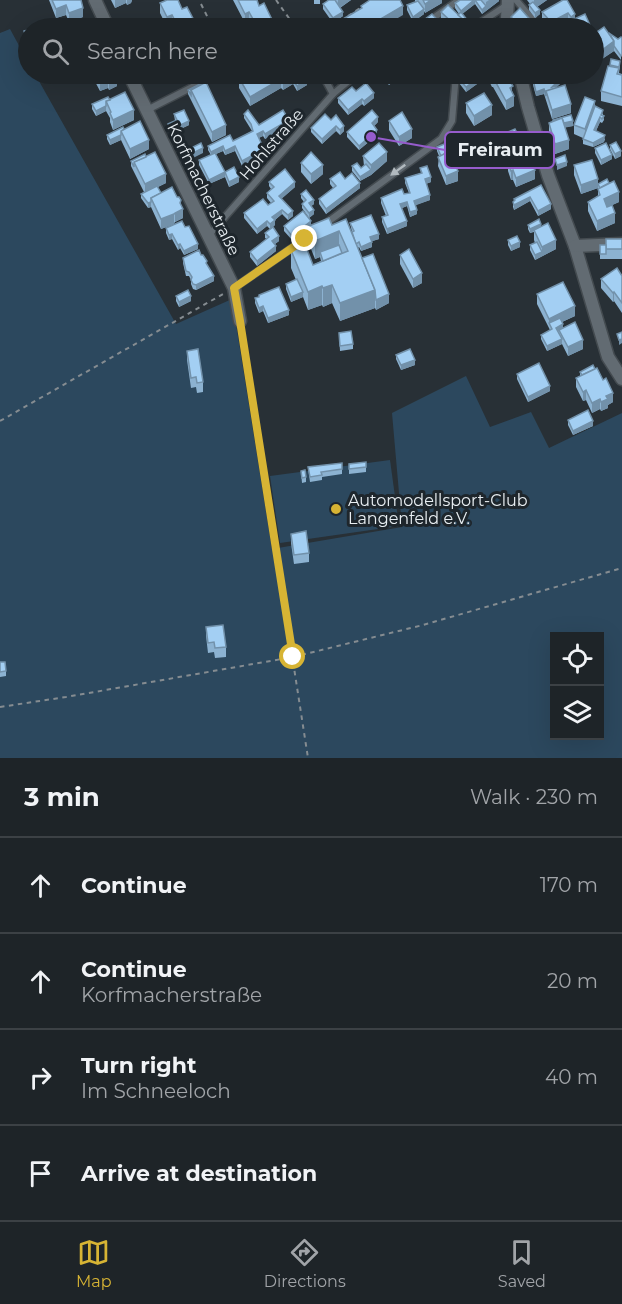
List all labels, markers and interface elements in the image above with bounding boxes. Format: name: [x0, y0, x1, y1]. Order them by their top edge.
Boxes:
search box: [18, 18, 604, 84]
icon: search: [39, 35, 72, 68]
text: Search here: [87, 38, 218, 65]
street label: Hohlstraße: [235, 105, 307, 184]
street label: Korfmacherstraße: [163, 120, 244, 258]
callout: Freiraum: [445, 132, 554, 168]
text: Freiraum: [457, 139, 543, 161]
one-way arrow: [391, 164, 407, 176]
route end: [291, 225, 317, 251]
place label: Automodellsport-Club Langenfeld e.V.: [348, 491, 528, 528]
marker: Automodellsport-Club Langenfeld e.V.: [329, 502, 343, 516]
map controls: [550, 632, 604, 740]
button: locate: [550, 632, 604, 686]
route start: [279, 643, 305, 669]
button: layers: [550, 686, 604, 740]
text: 3 min: [24, 781, 100, 813]
text: Walk · 230 m: [470, 785, 598, 809]
icon: ahead: [24, 869, 57, 902]
text: Continue: [81, 872, 187, 899]
text: 170 m: [540, 873, 598, 897]
text: Continue: [81, 956, 187, 983]
icon: ahead: [24, 965, 57, 998]
text: 20 m: [547, 969, 598, 993]
text: Korfmacherstraße: [81, 983, 262, 1007]
text: Turn right: [81, 1052, 196, 1079]
icon: right: [24, 1061, 57, 1094]
text: 40 m: [545, 1065, 598, 1089]
text: Im Schneeloch: [81, 1079, 231, 1103]
icon: arrive: [24, 1157, 57, 1190]
text: Arrive at destination: [81, 1160, 317, 1187]
tab: Map: [76, 1236, 112, 1291]
tab: Directions: [264, 1236, 346, 1291]
tab: Saved: [498, 1236, 546, 1291]

